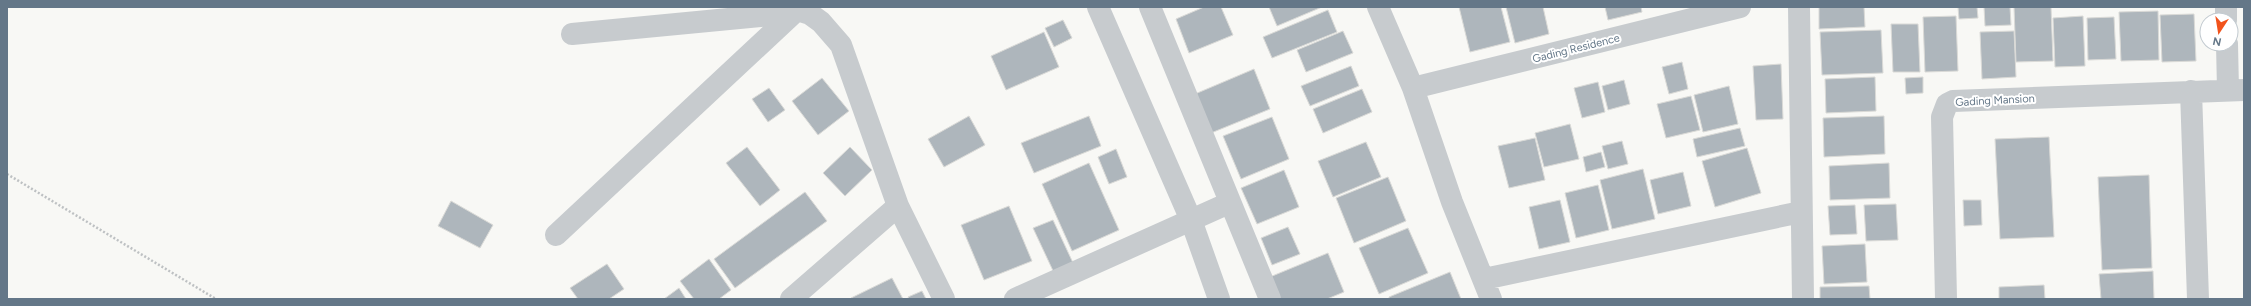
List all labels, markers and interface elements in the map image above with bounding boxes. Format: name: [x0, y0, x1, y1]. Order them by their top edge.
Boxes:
north arrow: [2199, 12, 2239, 52]
street label: Gading Residence: [1531, 31, 1621, 66]
text: N: [2212, 34, 2223, 49]
street label: Gading Mansion: [1955, 92, 2035, 109]

